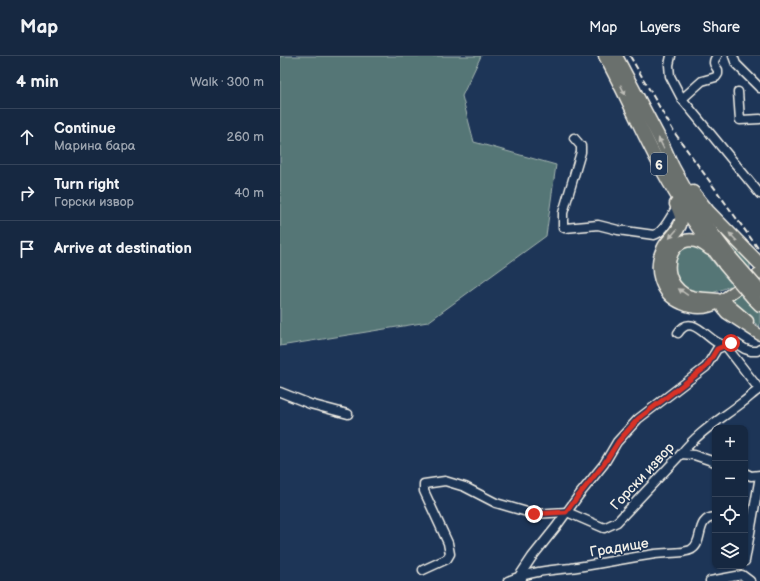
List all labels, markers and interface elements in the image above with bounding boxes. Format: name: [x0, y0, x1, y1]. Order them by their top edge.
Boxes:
text: Map: [20, 16, 58, 39]
text: Map: [589, 19, 617, 36]
text: Layers: [639, 19, 681, 36]
text: Share: [703, 19, 740, 36]
text: 4 min: [16, 72, 59, 92]
text: Walk · 300 m: [190, 74, 264, 90]
one-way arrow: [620, 85, 626, 96]
text: Continue: [54, 119, 116, 138]
icon: ahead: [16, 126, 38, 148]
text: 260 m: [226, 129, 264, 145]
one-way arrow: [658, 137, 664, 149]
text: Марина бара: [54, 138, 136, 154]
road number: 6: [651, 153, 667, 175]
text: Turn right: [54, 175, 119, 194]
icon: right: [16, 182, 38, 204]
text: 40 m: [234, 185, 264, 201]
text: Горски извор: [54, 194, 134, 210]
one-way arrow: [669, 229, 678, 240]
one-way arrow: [728, 232, 737, 242]
icon: arrive: [16, 238, 38, 260]
text: Arrive at destination: [54, 239, 192, 258]
one-way arrow: [678, 288, 688, 296]
route start: [722, 334, 740, 352]
map controls: [712, 425, 748, 569]
button: +: [712, 425, 748, 461]
street label: Горски извор: [607, 439, 678, 514]
button: −: [712, 461, 748, 497]
button: locate: [712, 497, 748, 533]
route end: [525, 505, 543, 523]
button: layers: [712, 533, 748, 569]
street label: Градище: [588, 534, 650, 561]

